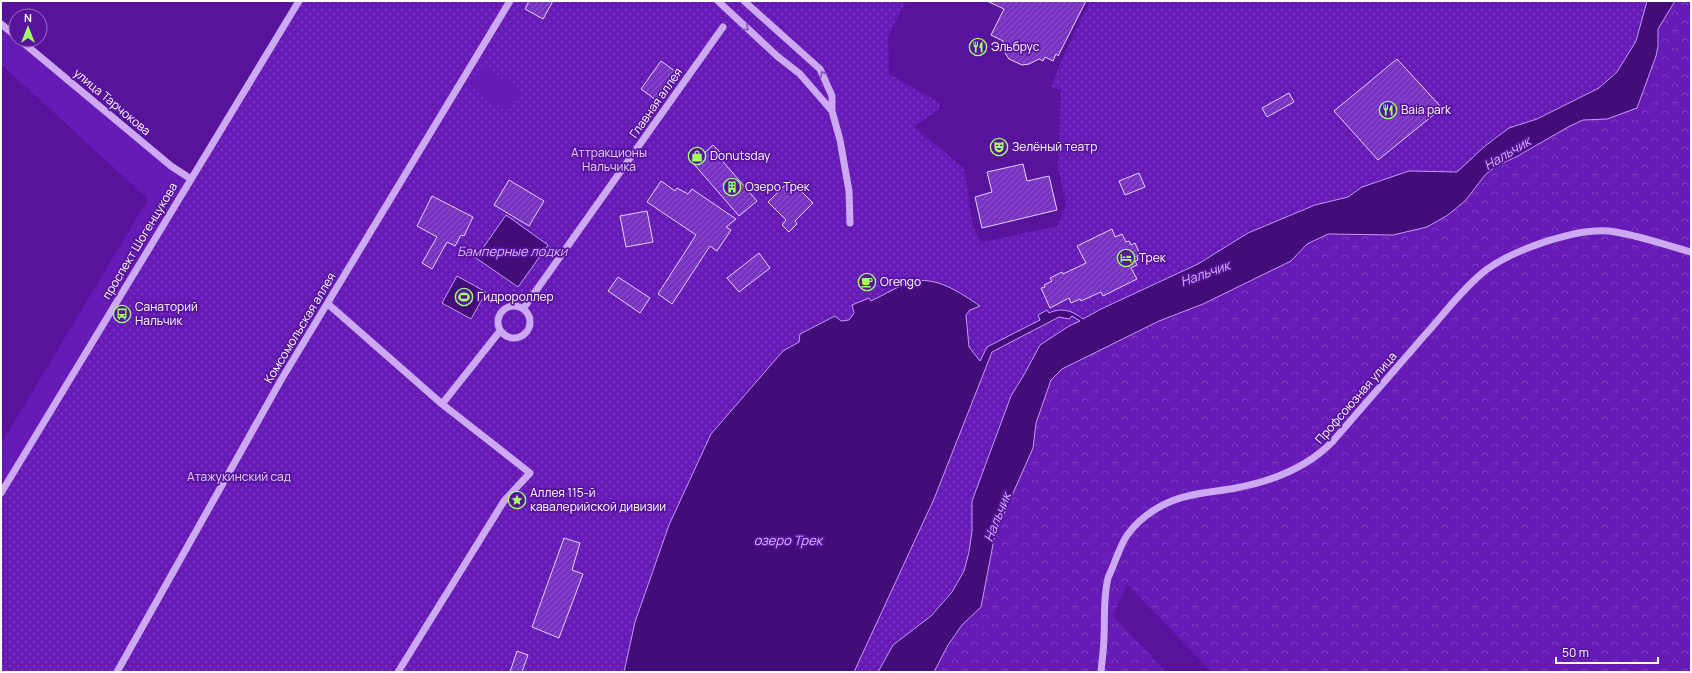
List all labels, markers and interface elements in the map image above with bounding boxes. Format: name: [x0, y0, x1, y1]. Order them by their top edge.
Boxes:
north arrow: [8, 8, 48, 48]
text: N: [24, 10, 32, 25]
one-way arrow: [741, 23, 749, 30]
restaurant icon: Эльбрус: [968, 37, 988, 57]
place label: Эльбрус: [991, 38, 1040, 55]
street label: улица Тарчокова: [70, 64, 155, 139]
street label: Главная аллея: [625, 64, 686, 141]
one-way arrow: [820, 71, 827, 79]
restaurant icon: Baia park: [1378, 100, 1398, 120]
place label: Baia park: [1401, 101, 1452, 118]
water label: Нальчик: [1480, 131, 1536, 174]
theatre icon: Зелёный театр: [989, 137, 1009, 157]
place label: Зелёный театр: [1012, 138, 1097, 155]
park label: Аттракционы Нальчика: [571, 144, 647, 175]
shop icon: Donutsday: [687, 146, 707, 166]
place label: Donutsday: [710, 147, 771, 164]
building icon: Озеро Трек: [722, 177, 742, 197]
place label: Озеро Трек: [745, 178, 811, 195]
street label: проспект Шогенцукова: [98, 179, 181, 302]
water label: Бамперные лодки: [457, 242, 569, 260]
hotel icon: Трек: [1116, 248, 1136, 268]
place label: Трек: [1139, 249, 1167, 266]
water label: Нальчик: [1178, 255, 1235, 290]
street label: Комсомольская аллея: [260, 269, 339, 386]
cafe icon: Orengo: [857, 272, 877, 292]
place label: Orengo: [880, 273, 921, 290]
sports icon: Гидророллер: [454, 287, 474, 307]
place label: Гидророллер: [477, 288, 554, 305]
place label: Санаторий Нальчик: [135, 298, 198, 329]
bus stop icon: Санаторий Нальчик: [112, 304, 132, 324]
street label: Профсоюзная улица: [1311, 348, 1400, 447]
park label: Атажукинский сад: [187, 468, 291, 485]
place label: Аллея 115-й кавалерийской дивизии: [530, 484, 666, 515]
water label: Нальчик: [979, 487, 1016, 544]
place icon: Аллея 115-й кавалерийской дивизии: [507, 490, 527, 510]
water label: озеро Трек: [754, 531, 825, 549]
scale bar: [1556, 639, 1658, 665]
text: 50 m: [1562, 644, 1589, 661]

